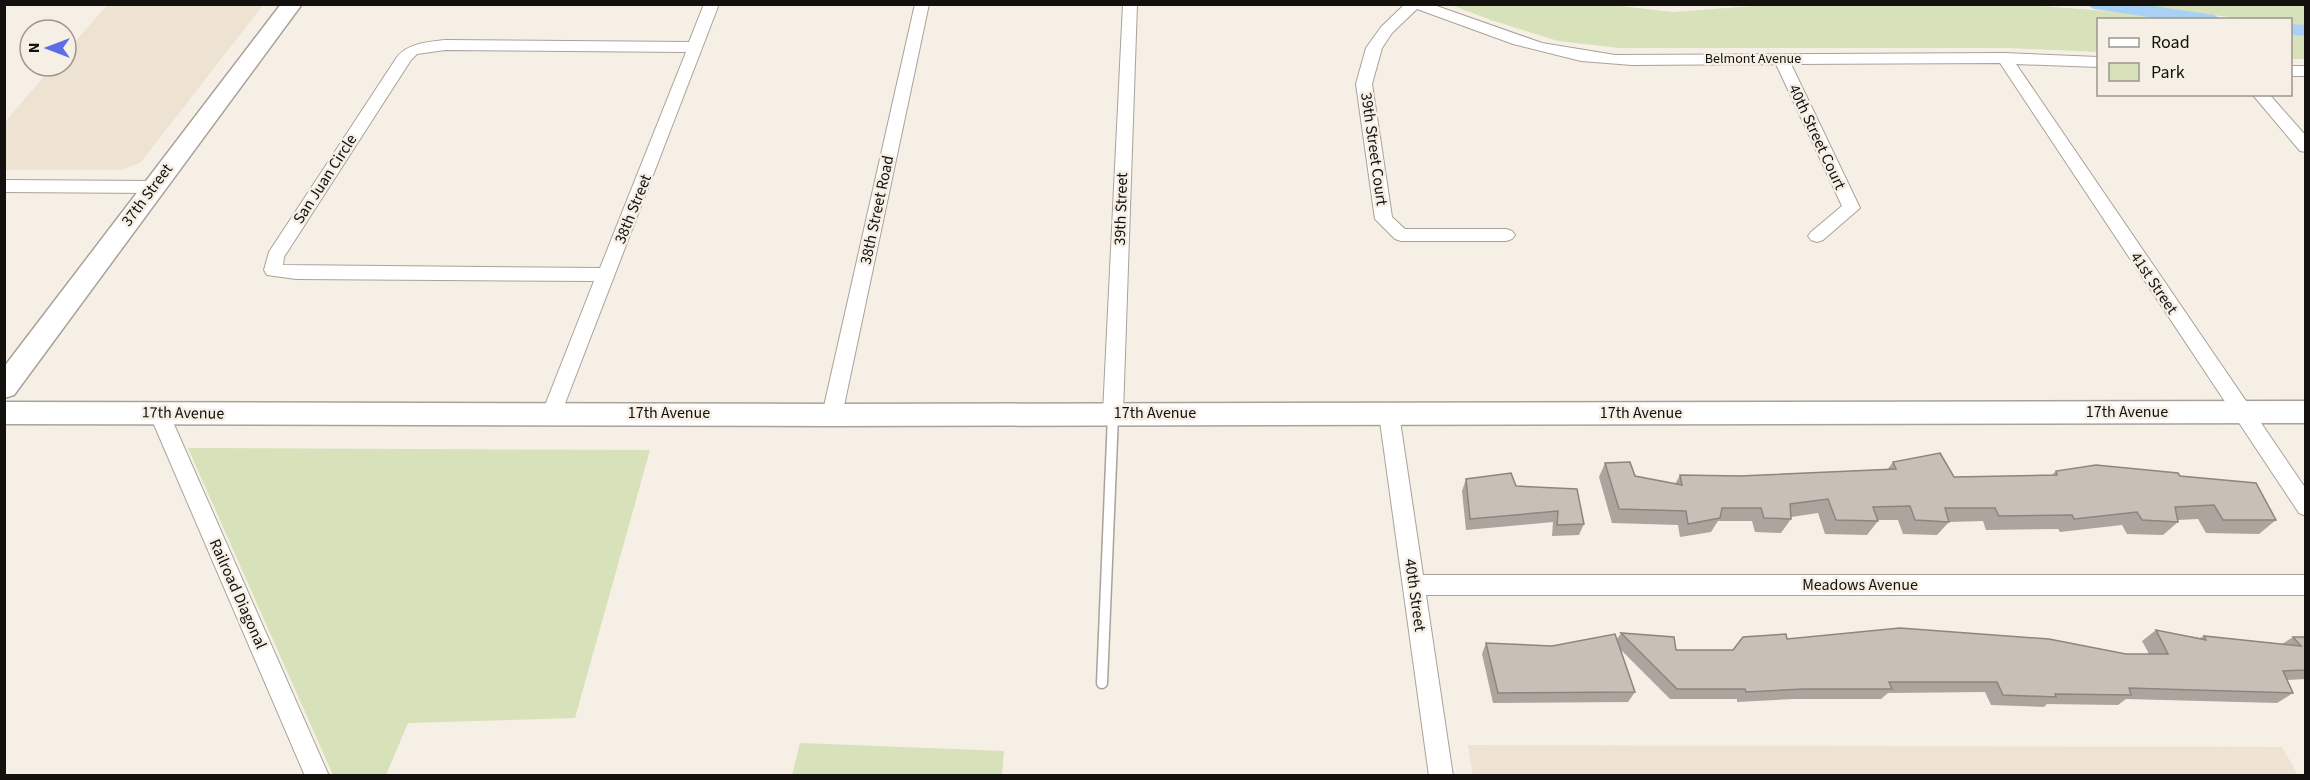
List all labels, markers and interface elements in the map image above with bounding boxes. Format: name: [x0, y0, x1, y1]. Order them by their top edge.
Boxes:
north arrow: [18, 18, 78, 78]
legend: [2097, 18, 2292, 96]
text: Road: [2151, 30, 2190, 55]
text: N: [23, 43, 45, 53]
street label: Belmont Avenue: [1705, 49, 1801, 69]
text: Park: [2151, 60, 2185, 85]
street label: 40th Street Court: [1783, 81, 1851, 194]
street label: 39th Street Court: [1355, 91, 1393, 208]
street label: San Juan Circle: [288, 130, 362, 228]
street label: 38th Street Road: [855, 154, 899, 266]
street label: 37th Street: [116, 159, 178, 231]
street label: 38th Street: [609, 170, 657, 247]
street label: 39th Street: [1109, 171, 1133, 246]
street label: 41st Street: [2125, 247, 2183, 319]
street label: 17th Avenue: [142, 401, 225, 425]
street label: 17th Avenue: [2086, 401, 2168, 423]
street label: 17th Avenue: [628, 402, 710, 424]
street label: 17th Avenue: [1114, 402, 1196, 424]
street label: 17th Avenue: [1600, 402, 1682, 424]
street label: Railroad Diagonal: [204, 535, 272, 653]
street label: 40th Street: [1399, 557, 1431, 633]
street label: Meadows Avenue: [1802, 574, 1918, 596]

